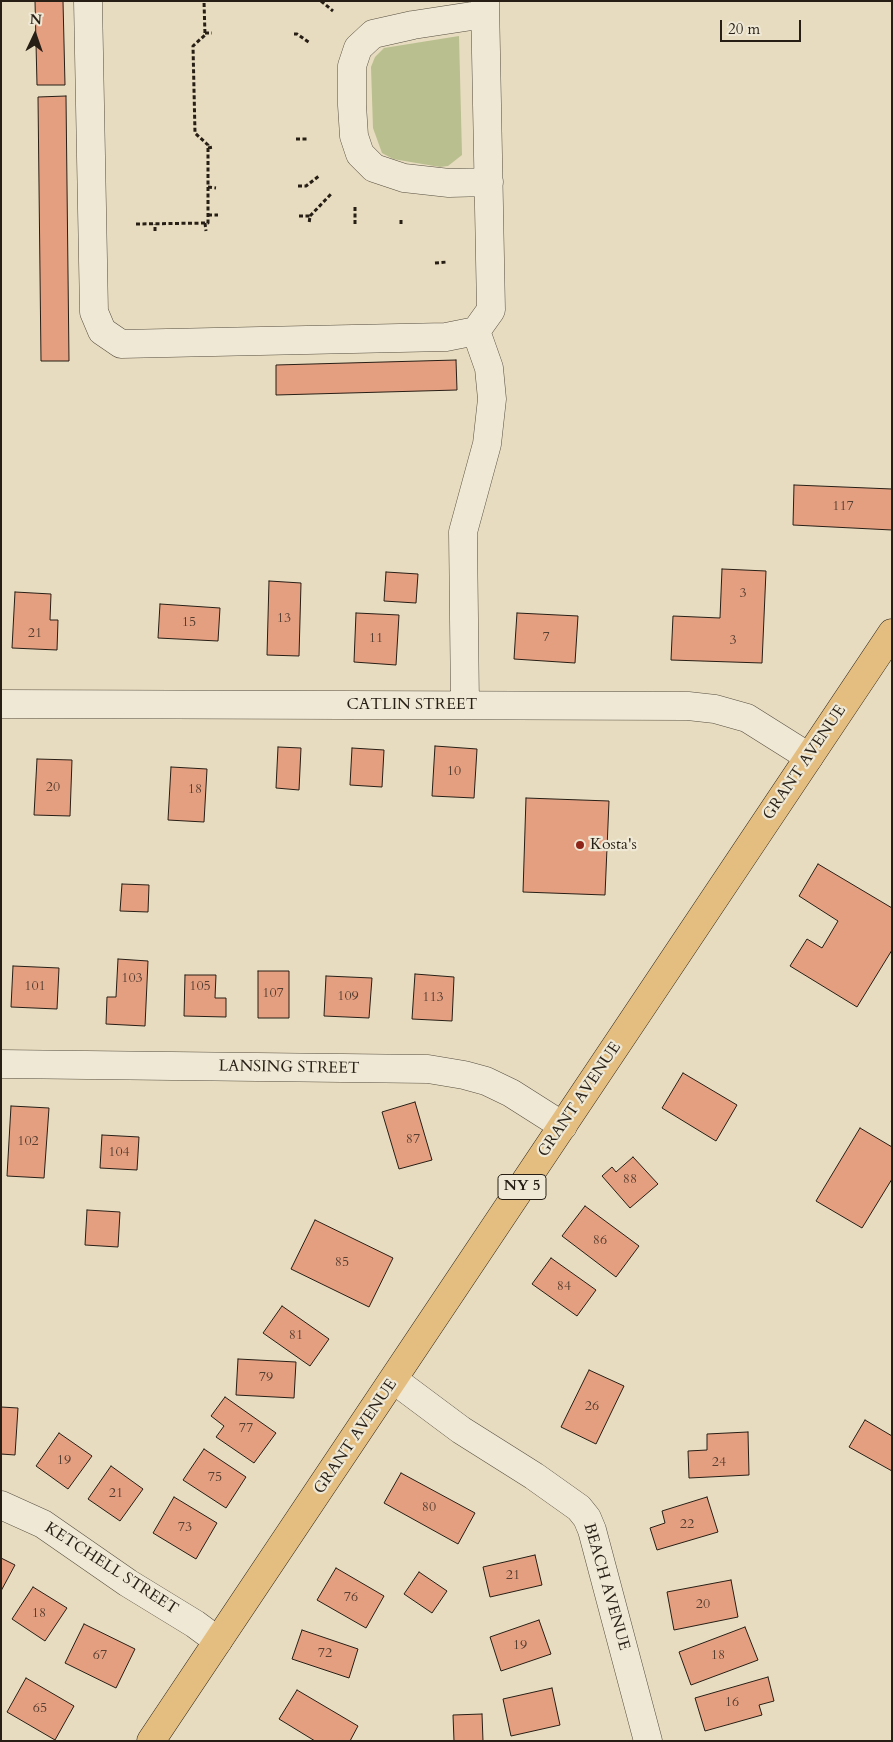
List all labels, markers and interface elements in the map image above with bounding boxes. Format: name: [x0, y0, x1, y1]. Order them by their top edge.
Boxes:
north arrow: [10, 10, 60, 60]
text: N: [29, 10, 42, 29]
scale bar: [723, 10, 804, 42]
text: 20 m: [728, 19, 760, 39]
house number: 117: [832, 499, 854, 515]
house number: 3: [739, 586, 747, 602]
house number: 13: [277, 611, 291, 627]
house number: 15: [182, 615, 196, 631]
house number: 21: [28, 626, 42, 642]
house number: 7: [542, 630, 550, 646]
house number: 11: [369, 631, 383, 647]
house number: 3: [729, 633, 737, 649]
street label: CATLIN STREET: [347, 695, 477, 715]
street label: GRANT AVENUE: [759, 702, 851, 824]
house number: 10: [447, 764, 461, 780]
house number: 20: [46, 780, 60, 796]
house number: 18: [188, 782, 202, 798]
place label: Kosta's: [590, 835, 637, 855]
marker: Kosta's: [574, 839, 586, 851]
house number: 103: [121, 971, 143, 987]
house number: 101: [24, 979, 46, 995]
house number: 105: [189, 979, 211, 995]
house number: 107: [262, 986, 284, 1002]
house number: 109: [337, 989, 359, 1005]
house number: 113: [422, 990, 444, 1006]
street label: GRANT AVENUE: [534, 1039, 626, 1161]
street label: LANSING STREET: [218, 1057, 360, 1079]
house number: 87: [406, 1132, 420, 1148]
house number: 102: [17, 1134, 39, 1150]
house number: 104: [108, 1145, 130, 1161]
house number: 88: [623, 1172, 637, 1188]
road number: NY 5: [498, 1174, 546, 1200]
house number: 86: [593, 1233, 607, 1249]
house number: 85: [335, 1255, 349, 1271]
house number: 84: [557, 1279, 571, 1295]
house number: 81: [289, 1328, 303, 1344]
house number: 79: [259, 1370, 273, 1386]
street label: GRANT AVENUE: [310, 1376, 402, 1498]
house number: 26: [585, 1399, 599, 1415]
house number: 77: [239, 1421, 253, 1437]
house number: 19: [57, 1453, 71, 1469]
house number: 24: [712, 1455, 726, 1471]
house number: 75: [208, 1470, 222, 1486]
house number: 21: [109, 1486, 123, 1502]
house number: 80: [422, 1500, 436, 1516]
house number: 22: [680, 1517, 694, 1533]
street label: KETCHELL STREET: [41, 1519, 181, 1619]
house number: 73: [178, 1520, 192, 1536]
street label: BEACH AVENUE: [579, 1521, 633, 1653]
house number: 21: [506, 1568, 520, 1584]
house number: 76: [344, 1590, 358, 1606]
house number: 20: [696, 1597, 710, 1613]
house number: 18: [32, 1606, 46, 1622]
house number: 19: [513, 1638, 527, 1654]
house number: 72: [318, 1646, 332, 1662]
house number: 67: [93, 1648, 107, 1664]
house number: 18: [711, 1648, 725, 1664]
house number: 16: [725, 1695, 739, 1711]
house number: 65: [33, 1701, 47, 1717]

